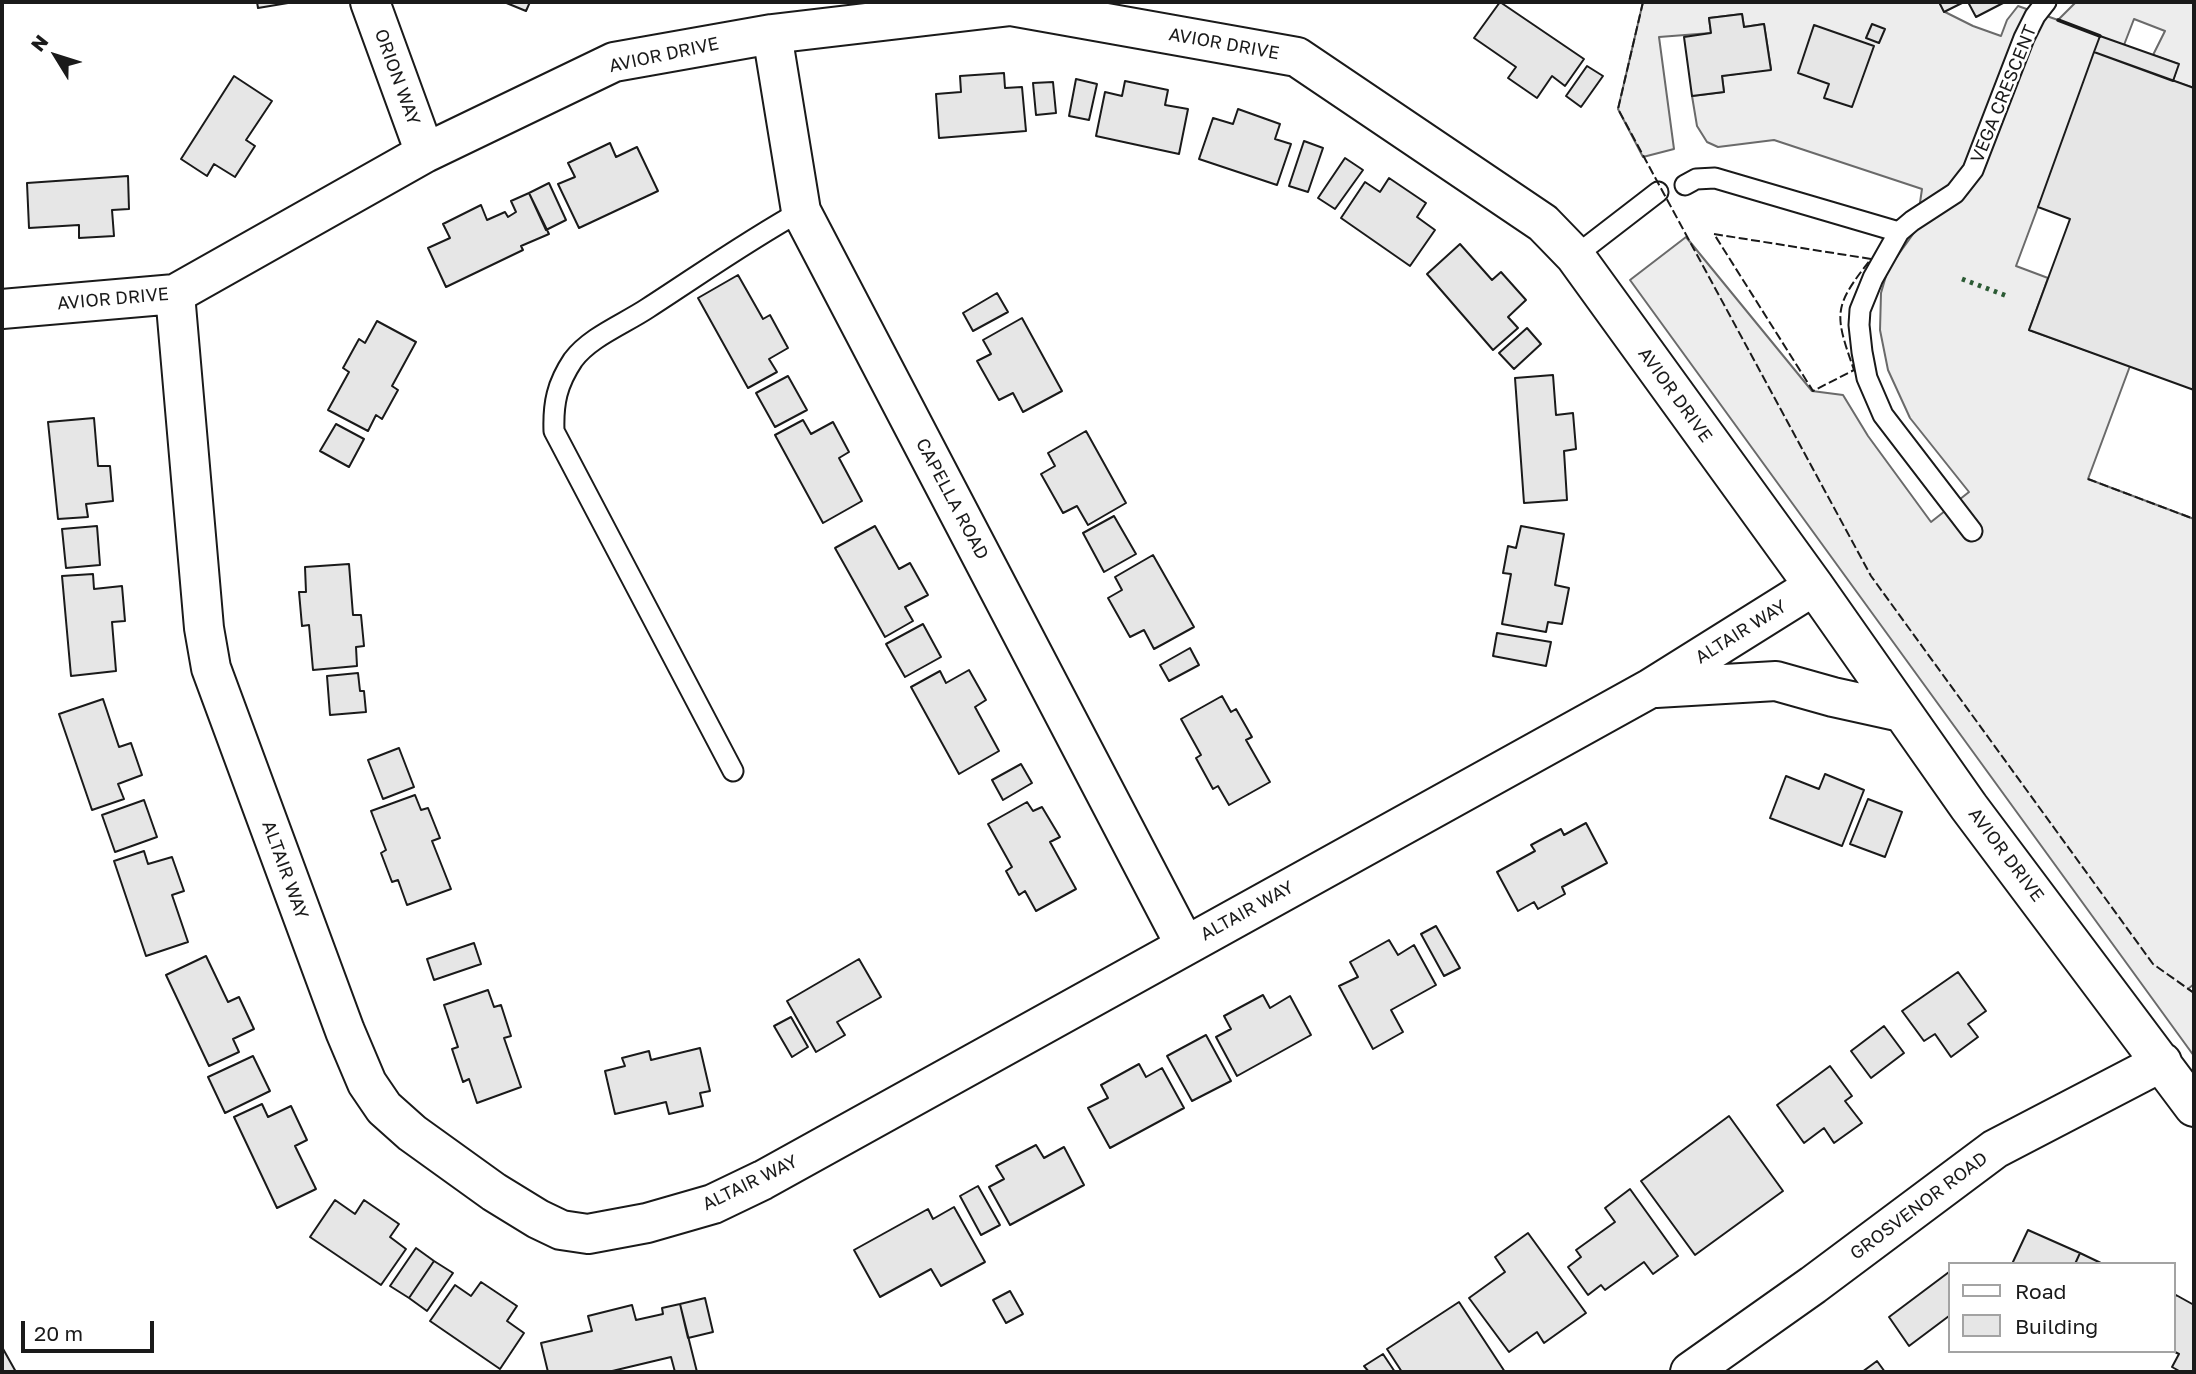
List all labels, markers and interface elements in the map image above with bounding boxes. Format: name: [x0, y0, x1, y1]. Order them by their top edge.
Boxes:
north arrow: [21, 21, 91, 91]
street label: VEGA CRESCENT: [1966, 22, 2042, 166]
street label: AVIOR DRIVE: [1167, 24, 1281, 64]
street label: ORION WAY: [370, 26, 424, 128]
text: N: [26, 30, 53, 56]
street label: AVIOR DRIVE: [607, 33, 721, 77]
street label: AVIOR DRIVE: [56, 283, 170, 315]
street label: AVIOR DRIVE: [1633, 343, 1717, 447]
street label: CAPELLA ROAD: [911, 435, 993, 563]
street label: ALTAIR WAY: [1692, 596, 1790, 668]
street label: AVIOR DRIVE: [1964, 804, 2048, 906]
street label: ALTAIR WAY: [257, 818, 313, 922]
street label: ALTAIR WAY: [1197, 877, 1297, 945]
street label: GROSVENOR ROAD: [1846, 1147, 1992, 1265]
street label: ALTAIR WAY: [699, 1151, 801, 1215]
legend: [1948, 1262, 2175, 1353]
text: Road: [2015, 1278, 2066, 1304]
scale bar: [24, 1308, 158, 1352]
text: Building: [2015, 1313, 2098, 1339]
text: 20 m: [34, 1320, 83, 1346]

